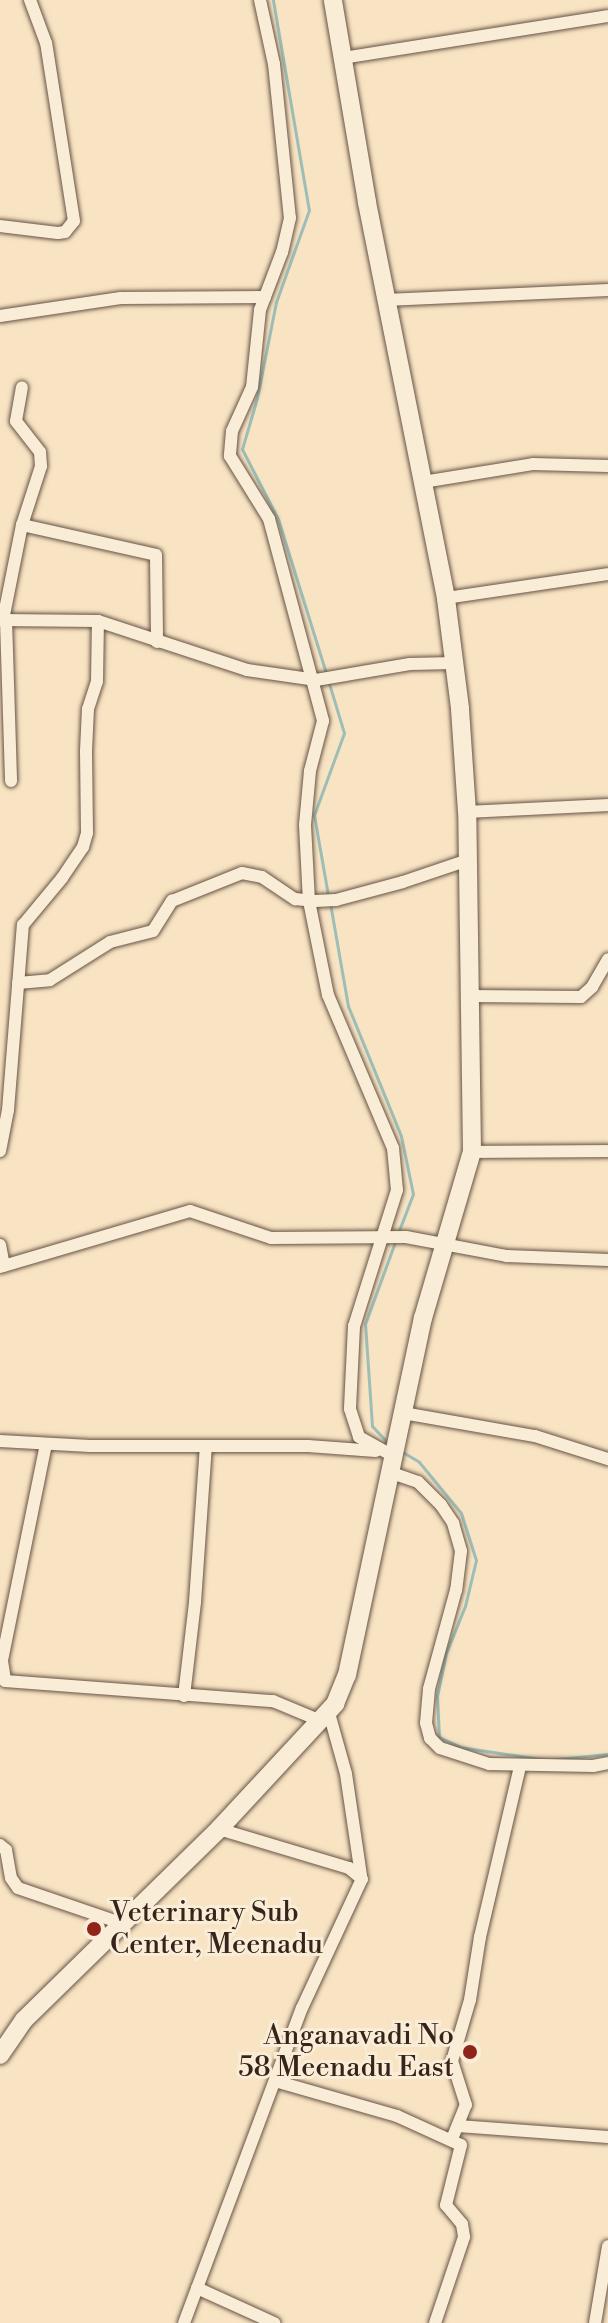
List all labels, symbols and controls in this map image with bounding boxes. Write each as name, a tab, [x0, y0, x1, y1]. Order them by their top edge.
place label: Veterinary Sub Center, Meenadu	[110, 1896, 323, 1962]
marker: Veterinary Sub Center, Meenadu	[85, 1920, 103, 1938]
place label: Anganavadi No 58 Meenadu East	[238, 2019, 454, 2085]
marker: Anganavadi No 58 Meenadu East	[461, 2043, 479, 2061]

